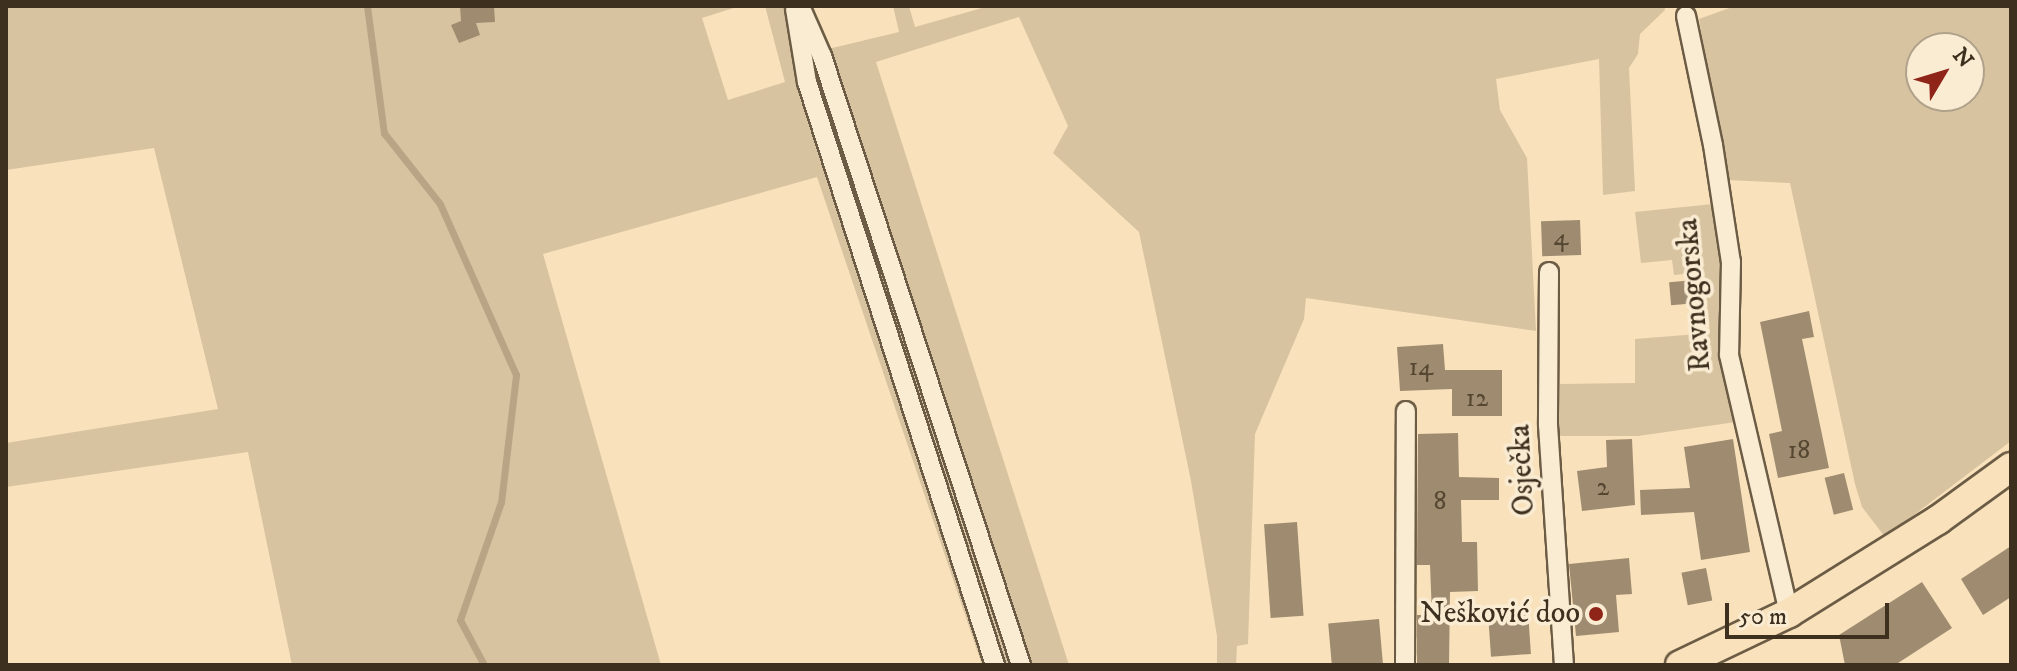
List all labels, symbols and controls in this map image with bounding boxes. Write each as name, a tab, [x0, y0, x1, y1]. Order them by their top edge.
north arrow	[1905, 32, 1985, 112]
text: N	[1947, 43, 1979, 74]
street label: Ravnogorska	[1670, 217, 1720, 373]
house number: 4	[1554, 222, 1568, 254]
house number: 14	[1409, 352, 1433, 384]
house number: 12	[1466, 383, 1488, 415]
street label: Osječka	[1503, 423, 1543, 517]
house number: 18	[1788, 435, 1810, 467]
house number: 2	[1597, 472, 1609, 504]
house number: 8	[1433, 486, 1447, 518]
scale bar	[1729, 587, 1893, 637]
place label: Nešković doo	[1420, 596, 1580, 632]
text: 50 m	[1739, 602, 1787, 632]
marker: Nešković doo	[1587, 605, 1605, 623]

